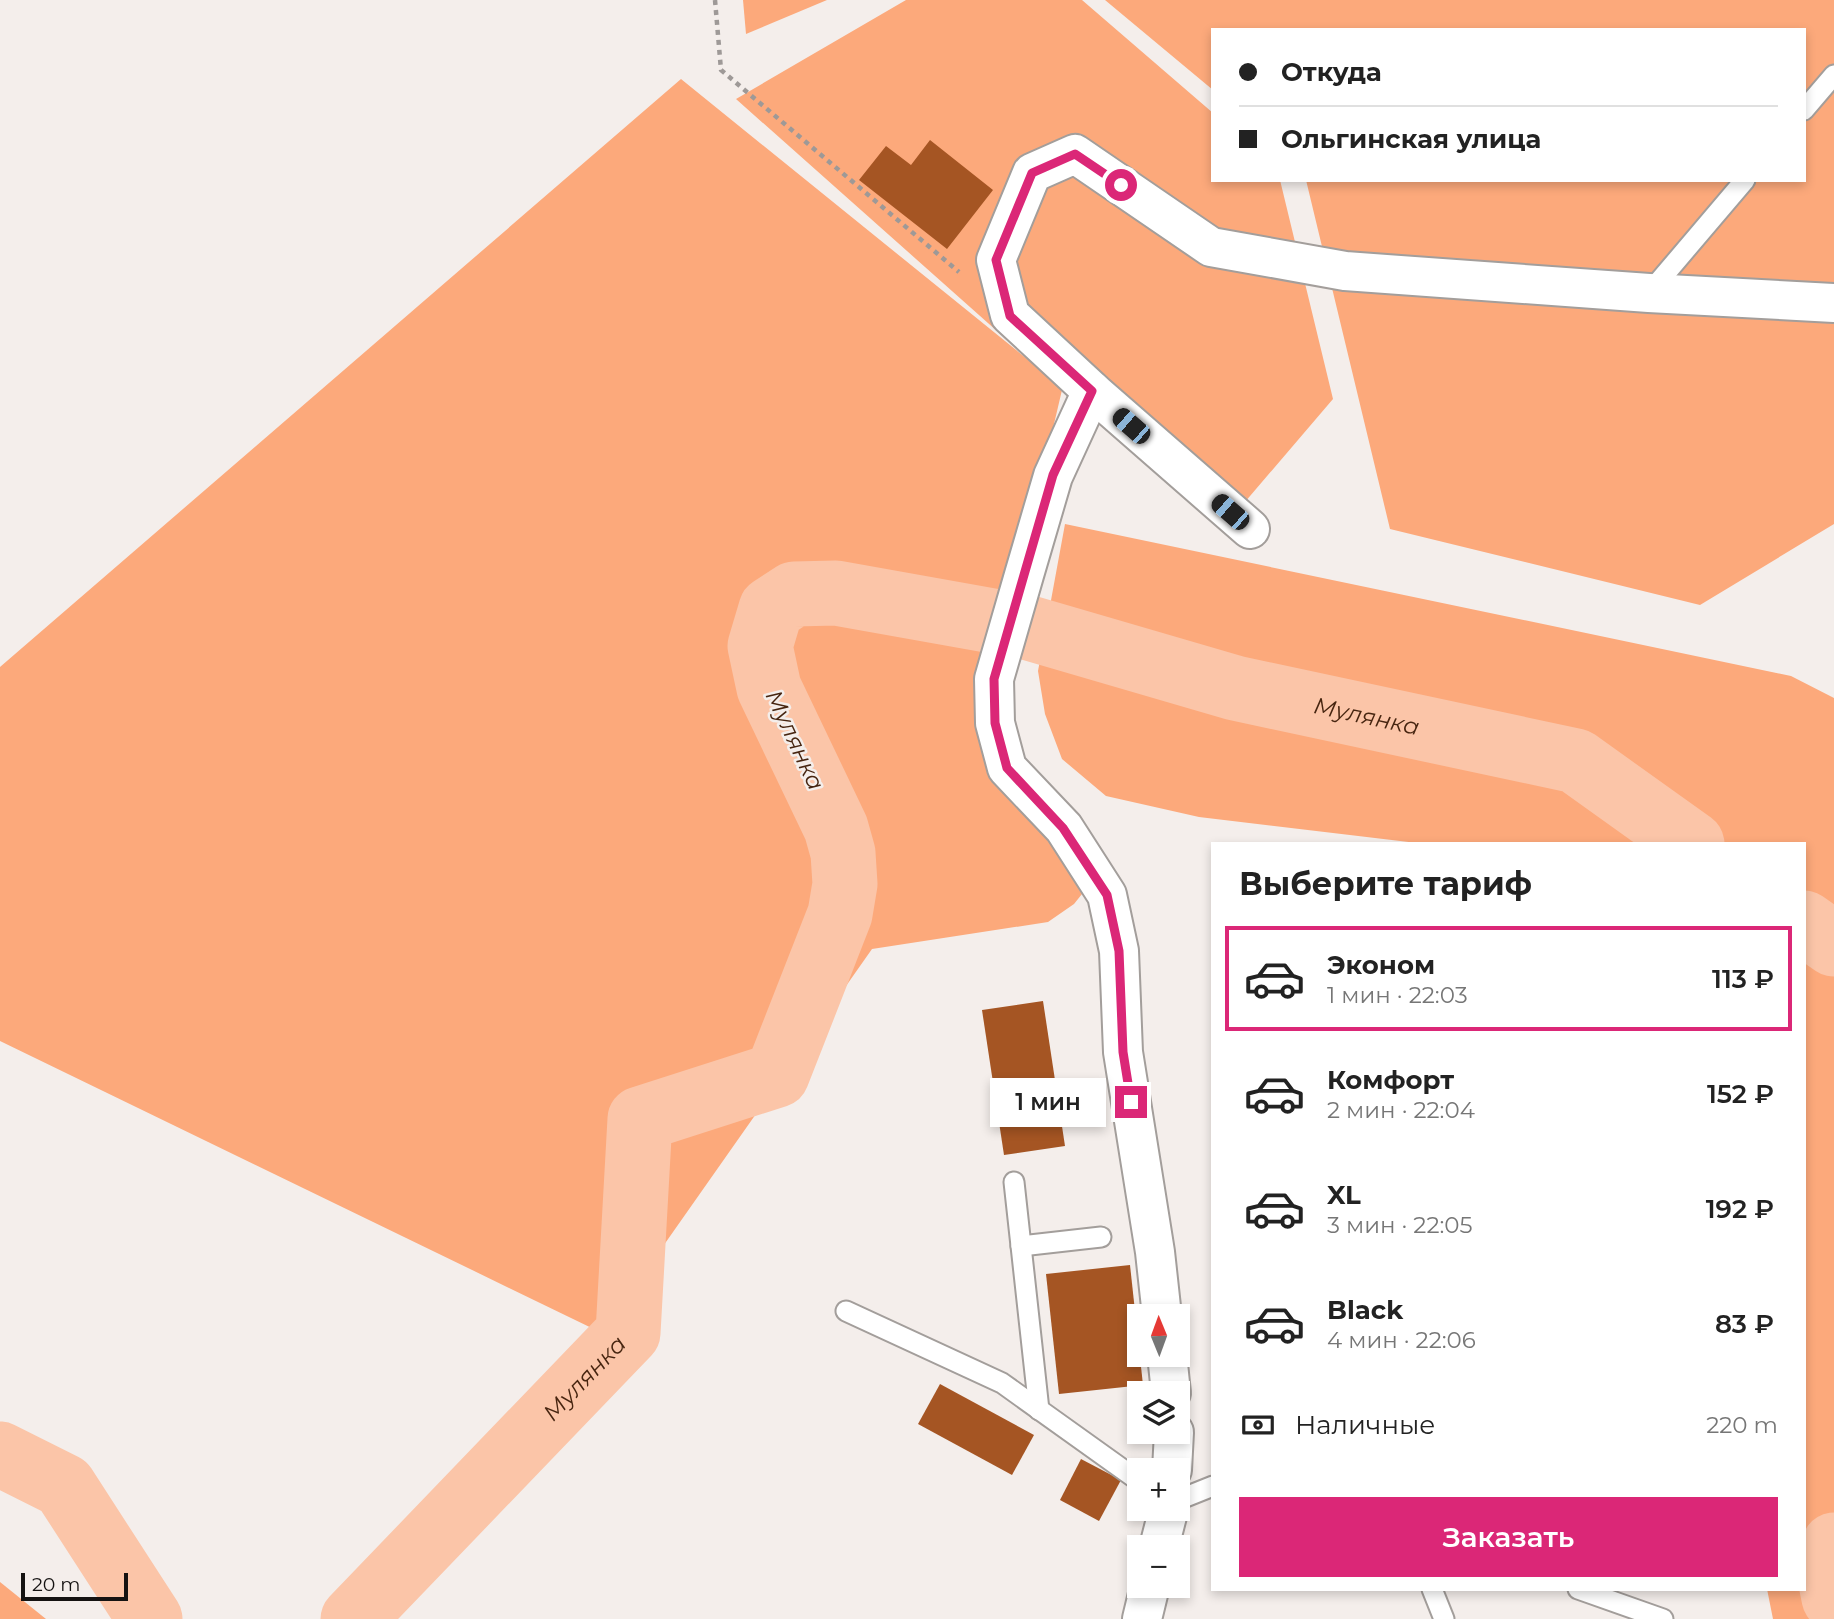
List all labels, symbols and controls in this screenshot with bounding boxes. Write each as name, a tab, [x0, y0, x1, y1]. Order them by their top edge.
text: Откуда	[1281, 56, 1382, 88]
text: Ольгинская улица	[1281, 123, 1541, 155]
route start	[1105, 169, 1137, 201]
car	[1109, 404, 1154, 448]
car	[1208, 490, 1253, 534]
water label: Мулянка	[760, 685, 830, 795]
water label: Мулянка	[1311, 691, 1422, 741]
text: Выберите тариф	[1239, 864, 1532, 903]
icon: car	[1243, 947, 1306, 1010]
text: Эконом	[1327, 949, 1435, 981]
text: 113 ₽	[1712, 963, 1774, 995]
text: 1 мин · 22:03	[1327, 981, 1468, 1009]
icon: car	[1243, 1062, 1306, 1125]
text: Комфорт	[1327, 1064, 1454, 1096]
callout: 1 мин	[991, 1078, 1106, 1126]
text: 152 ₽	[1707, 1078, 1774, 1110]
route end	[1115, 1086, 1147, 1118]
text: 1 мин	[1015, 1088, 1081, 1116]
text: 2 мин · 22:04	[1327, 1096, 1475, 1124]
icon: car	[1243, 1177, 1306, 1240]
text: XL	[1327, 1179, 1361, 1211]
text: 192 ₽	[1706, 1193, 1774, 1225]
text: 3 мин · 22:05	[1327, 1211, 1473, 1239]
icon: car	[1243, 1292, 1306, 1355]
text: Black	[1327, 1294, 1403, 1326]
north arrow	[1127, 1304, 1190, 1367]
map controls	[1127, 1304, 1190, 1598]
text: 83 ₽	[1715, 1308, 1774, 1340]
text: 4 мин · 22:06	[1327, 1326, 1476, 1354]
water label: Мулянка	[537, 1330, 632, 1427]
button: layers	[1127, 1381, 1190, 1444]
icon: cash	[1239, 1406, 1277, 1444]
text: Наличные	[1295, 1409, 1435, 1441]
text: 220 m	[1706, 1411, 1778, 1439]
button: +	[1127, 1458, 1190, 1521]
button: Заказать	[1239, 1497, 1778, 1577]
button: −	[1127, 1535, 1190, 1598]
scale bar	[21, 1570, 128, 1602]
text: 20 m	[32, 1573, 80, 1596]

